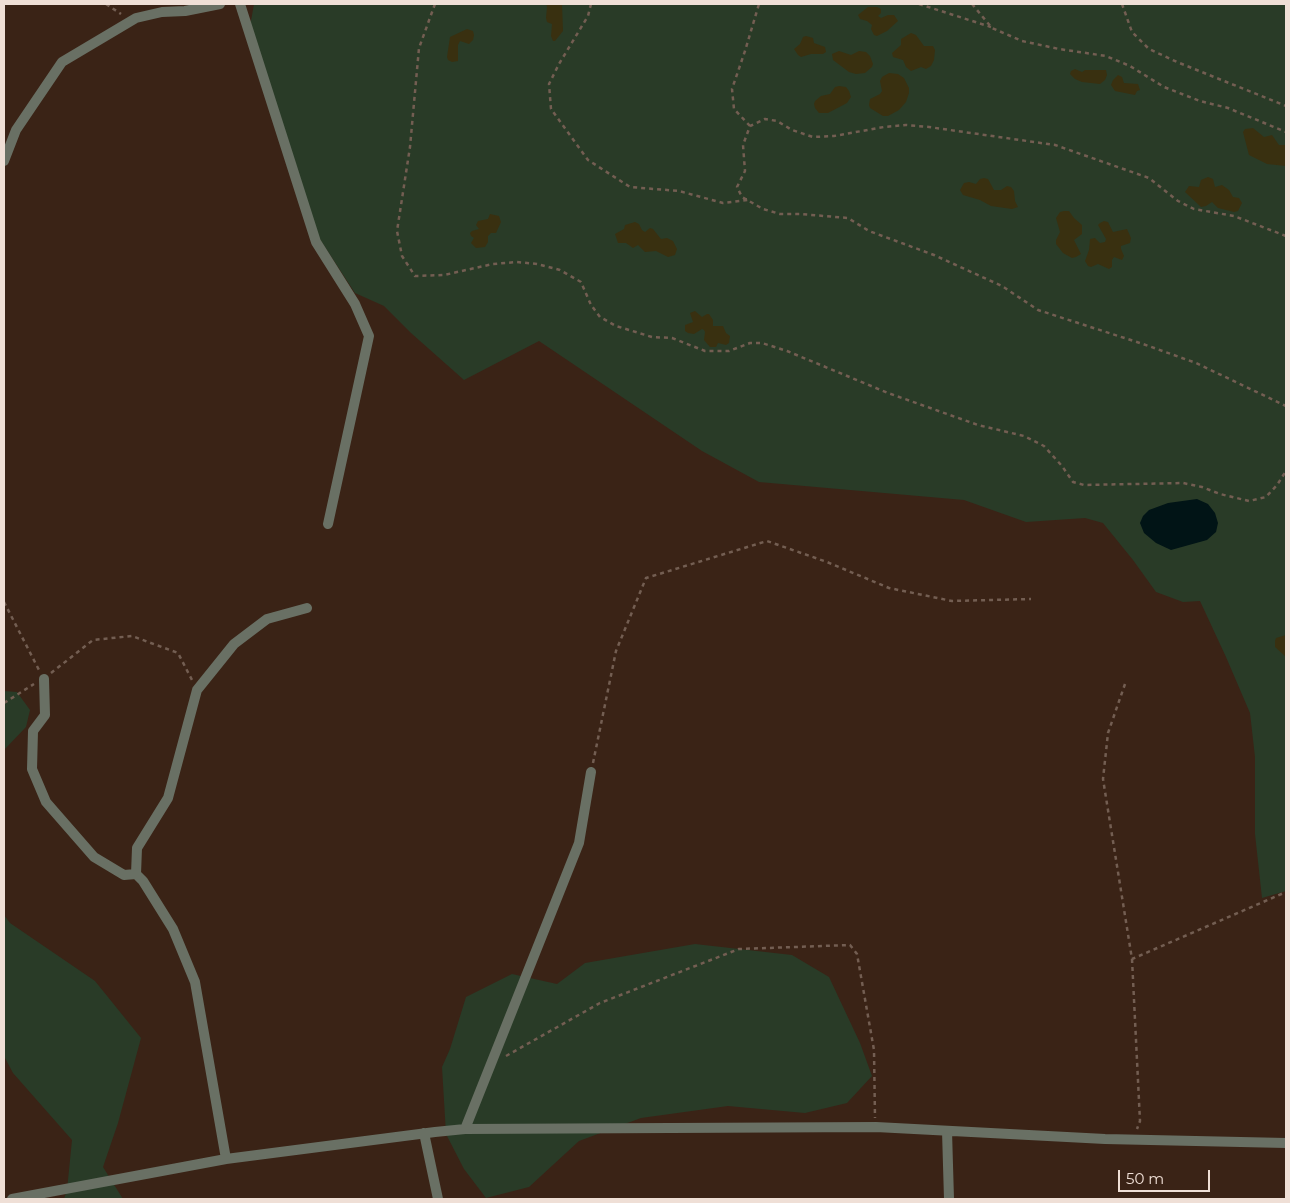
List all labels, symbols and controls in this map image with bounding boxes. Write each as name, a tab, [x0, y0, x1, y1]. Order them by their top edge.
scale bar	[1120, 1160, 1212, 1192]
text: 50 m	[1126, 1169, 1164, 1188]

